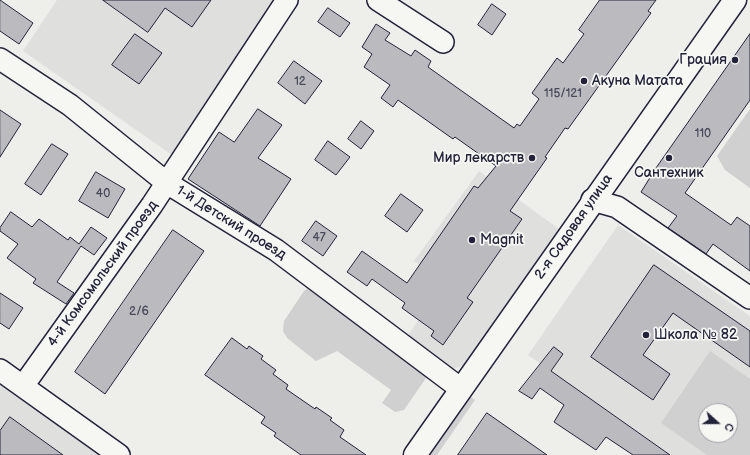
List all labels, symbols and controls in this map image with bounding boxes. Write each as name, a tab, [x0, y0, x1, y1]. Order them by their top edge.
place label: Грация	[679, 52, 727, 68]
marker: Грация	[730, 55, 740, 65]
place label: Акуна Матата	[592, 73, 683, 89]
house number: 12	[294, 75, 306, 89]
marker: Акуна Матата	[579, 76, 589, 86]
house number: 115/121	[544, 87, 582, 101]
house number: 110	[695, 127, 711, 141]
place label: Мир лекарств	[433, 150, 524, 166]
marker: Мир лекарств	[527, 153, 537, 163]
marker: Сантехник	[664, 153, 674, 163]
place label: Сантехник	[634, 165, 704, 181]
street label: 2-я Садовая улица	[531, 171, 617, 283]
street label: 1-й Детский проезд	[173, 182, 289, 264]
house number: 40	[96, 187, 110, 201]
street label: 4-й Комсомольский проезд	[44, 198, 162, 350]
house number: 47	[312, 231, 326, 245]
place label: Magnit	[480, 232, 524, 248]
marker: Magnit	[467, 235, 477, 245]
house number: 2/6	[129, 305, 149, 319]
place label: Школа № 82	[654, 327, 737, 343]
marker: Школа № 82	[641, 330, 651, 340]
north arrow	[698, 403, 738, 443]
text: С	[721, 421, 736, 433]

